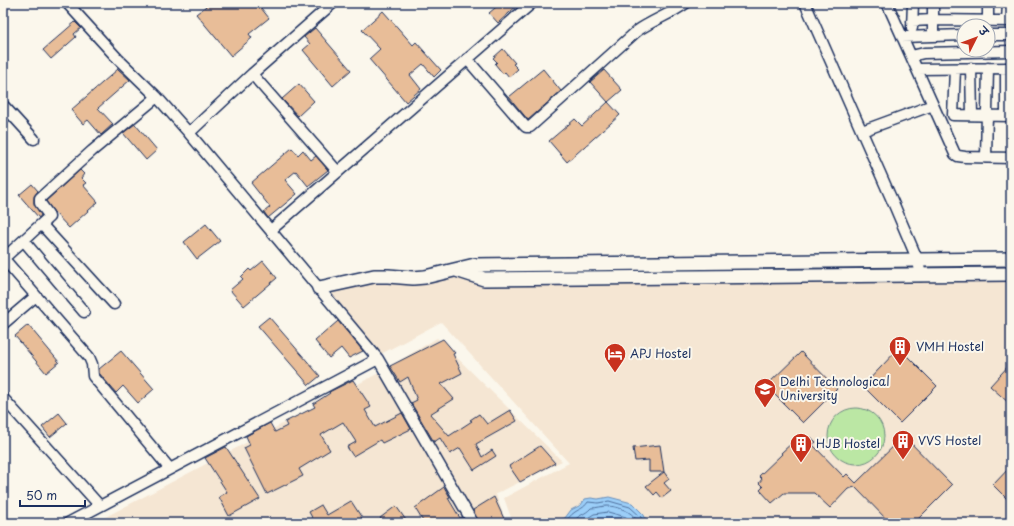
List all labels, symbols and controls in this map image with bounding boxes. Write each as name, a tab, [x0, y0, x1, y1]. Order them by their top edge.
north arrow	[956, 18, 996, 58]
text: उ	[974, 22, 994, 41]
building icon: VMH Hostel	[887, 334, 913, 367]
place label: VMH Hostel	[916, 337, 984, 355]
hotel icon: APJ Hostel	[602, 341, 628, 374]
place label: APJ Hostel	[630, 344, 691, 362]
place label: Delhi Technological University	[780, 372, 890, 404]
school or university icon: Delhi Technological University	[752, 376, 778, 409]
building icon: VVS Hostel	[890, 428, 916, 461]
building icon: HJB Hostel	[788, 431, 814, 464]
place label: VVS Hostel	[918, 431, 981, 449]
place label: HJB Hostel	[816, 434, 880, 452]
scale bar	[20, 482, 85, 508]
text: 50 m	[26, 486, 57, 504]

